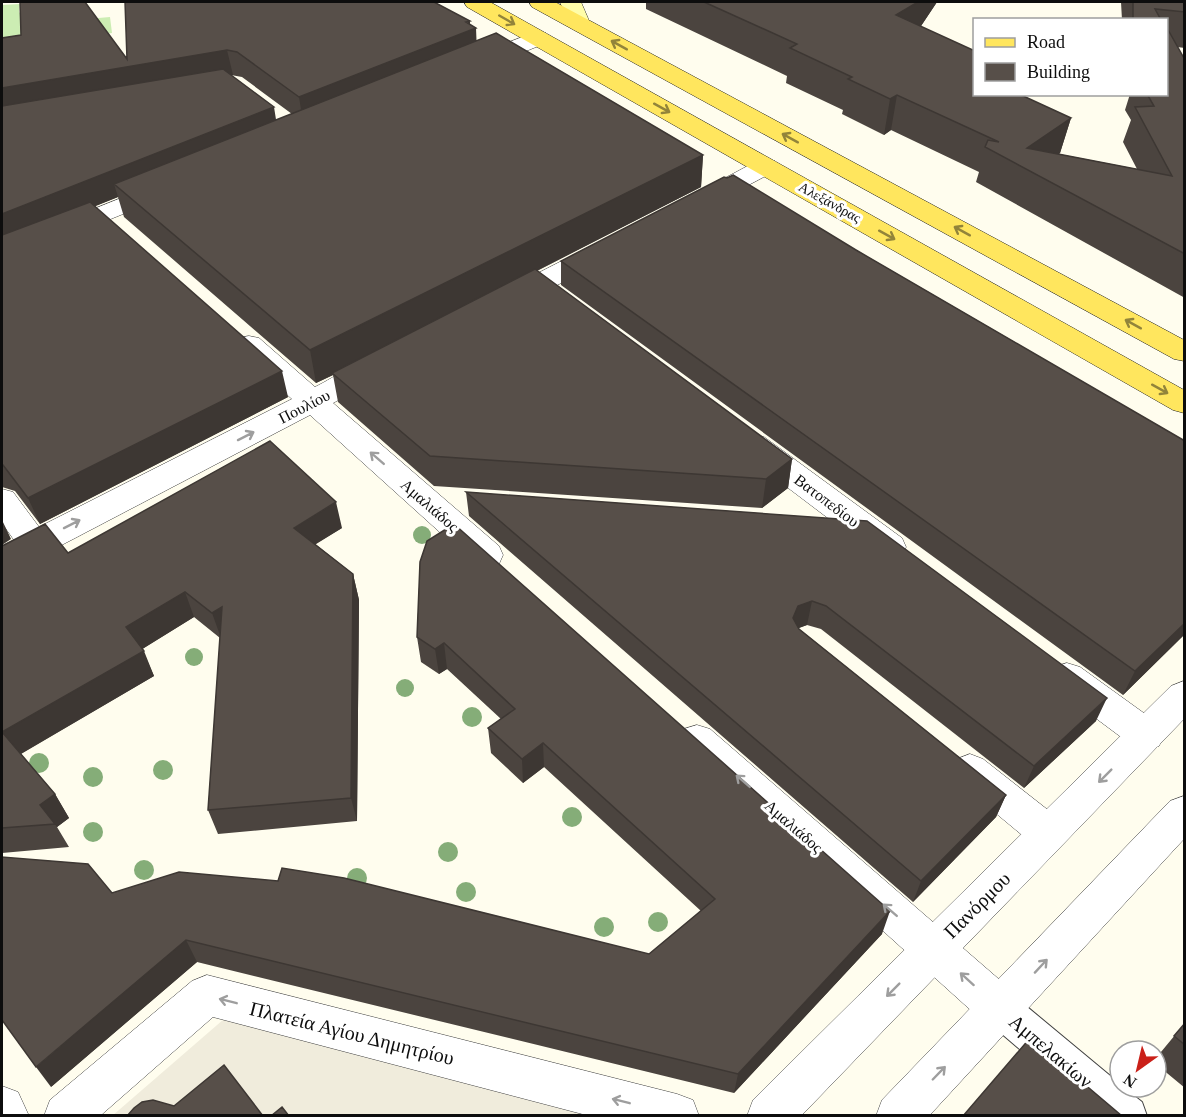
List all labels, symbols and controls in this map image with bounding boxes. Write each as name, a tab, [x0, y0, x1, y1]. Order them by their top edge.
one-way arrow	[498, 14, 515, 26]
legend	[973, 18, 1168, 96]
text: Road	[1027, 32, 1065, 52]
one-way arrow	[611, 39, 628, 51]
text: Building	[1027, 62, 1090, 82]
one-way arrow	[653, 103, 671, 114]
one-way arrow	[782, 132, 800, 143]
street label: Αλεξάνδρας	[796, 179, 864, 226]
one-way arrow	[954, 225, 971, 237]
one-way arrow	[878, 229, 895, 241]
one-way arrow	[1125, 318, 1142, 330]
one-way arrow	[1151, 383, 1168, 395]
street label: Πουλίου	[276, 386, 333, 427]
one-way arrow	[236, 429, 254, 441]
one-way arrow	[370, 451, 385, 465]
street label: Βατοπεδίου	[791, 471, 862, 530]
street label: Αμαλιάδος	[397, 476, 462, 536]
one-way arrow	[63, 518, 81, 530]
one-way arrow	[1097, 769, 1112, 784]
one-way arrow	[736, 774, 751, 788]
street label: Αμαλιάδος	[761, 797, 826, 857]
street label: Πανόρμου	[939, 867, 1015, 943]
one-way arrow	[883, 903, 898, 917]
one-way arrow	[1034, 959, 1048, 974]
one-way arrow	[960, 972, 975, 986]
one-way arrow	[885, 983, 900, 998]
one-way arrow	[219, 994, 238, 1006]
street label: Πλατεία Αγίου Δημητρίου	[247, 997, 456, 1070]
street label: Αμπελακίων	[1004, 1010, 1097, 1093]
north arrow	[1108, 1039, 1168, 1099]
one-way arrow	[932, 1066, 946, 1081]
text: N	[1120, 1070, 1139, 1091]
one-way arrow	[611, 1095, 630, 1106]

